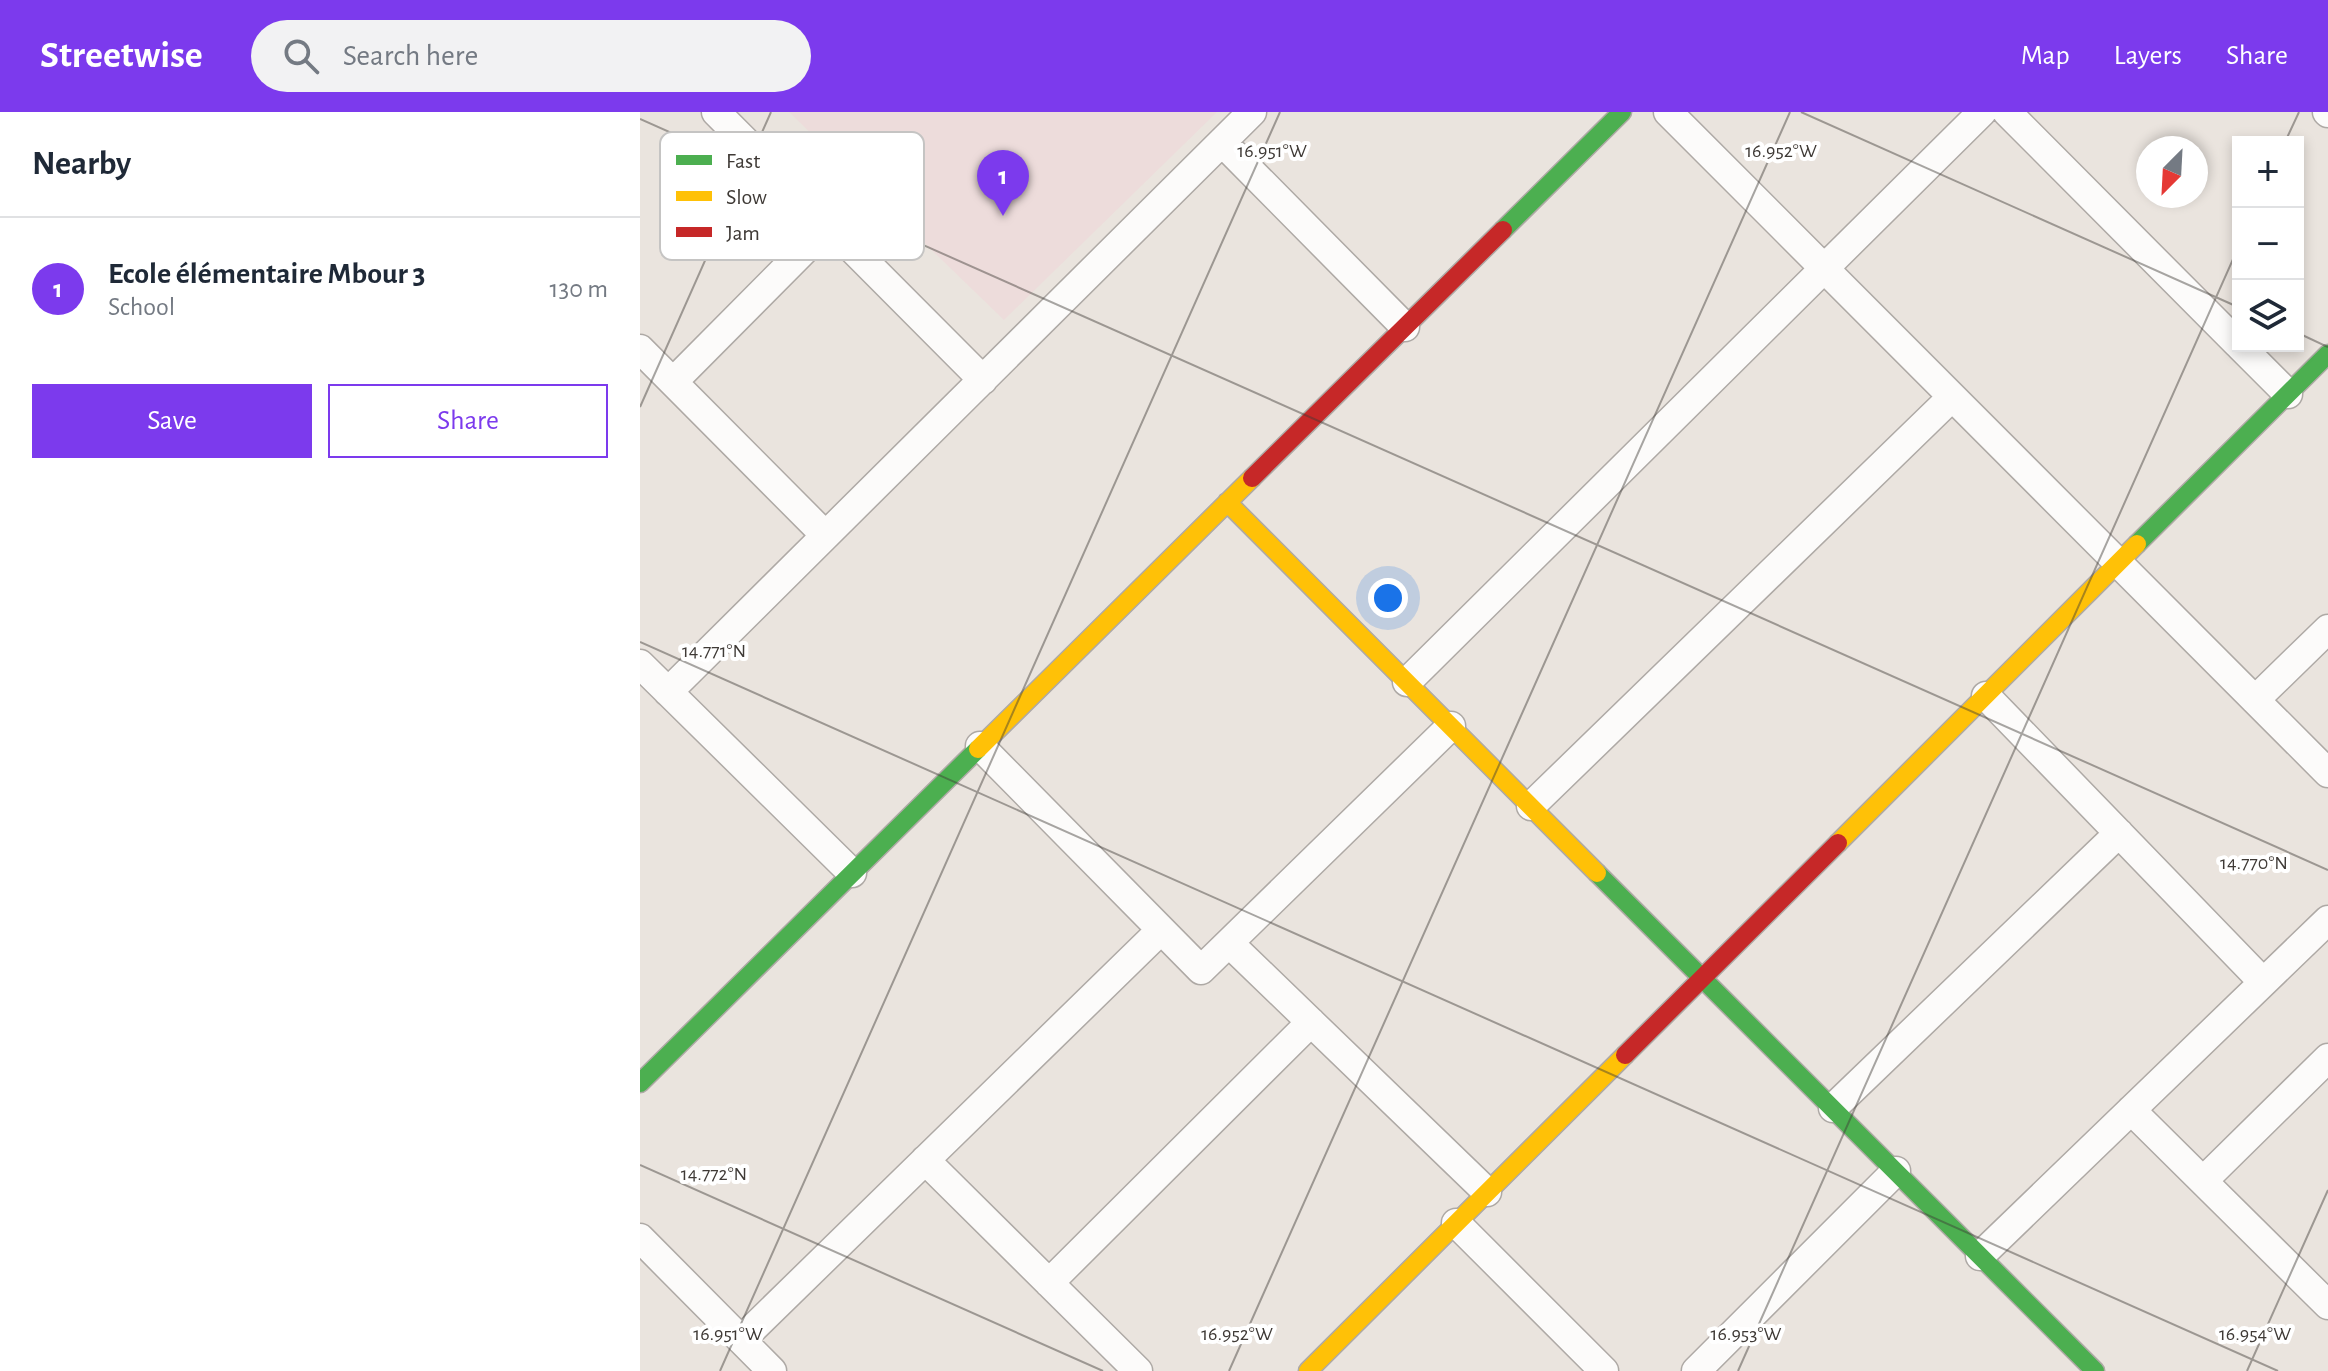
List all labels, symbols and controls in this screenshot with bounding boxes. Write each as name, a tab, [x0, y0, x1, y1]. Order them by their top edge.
search box	[251, 20, 811, 92]
icon: search	[279, 34, 323, 78]
text: Streetwise	[40, 37, 203, 75]
text: Search here	[343, 41, 478, 71]
text: Map	[2021, 42, 2070, 70]
text: Layers	[2114, 42, 2182, 70]
text: Share	[2226, 42, 2288, 70]
legend	[660, 132, 924, 260]
north arrow	[2136, 136, 2208, 208]
map controls	[2232, 136, 2304, 352]
button: +	[2232, 136, 2304, 208]
text: 16.951°W	[1237, 141, 1307, 161]
text: 16.952°W	[1745, 141, 1817, 161]
text: Nearby	[32, 147, 131, 181]
text: Fast	[726, 150, 760, 172]
pin: 1	[977, 150, 1029, 216]
text: Slow	[726, 186, 767, 208]
button: −	[2232, 208, 2304, 280]
text: Jam	[726, 222, 760, 244]
text: Ecole élémentaire Mbour 3	[108, 259, 425, 289]
text: 1	[53, 276, 63, 302]
text: 130 m	[550, 276, 608, 302]
button: layers	[2232, 280, 2304, 352]
text: School	[108, 294, 175, 320]
button: Save	[32, 384, 312, 458]
button: Share	[328, 384, 608, 458]
your location	[1368, 578, 1408, 618]
text: 14.771°N	[682, 641, 746, 661]
text: 14.770°N	[2220, 853, 2288, 873]
text: 14.772°N	[681, 1164, 747, 1184]
text: 16.951°W	[693, 1324, 763, 1344]
text: 16.952°W	[1201, 1324, 1273, 1344]
text: 16.953°W	[1711, 1324, 1782, 1344]
text: 16.954°W	[2219, 1324, 2291, 1344]

